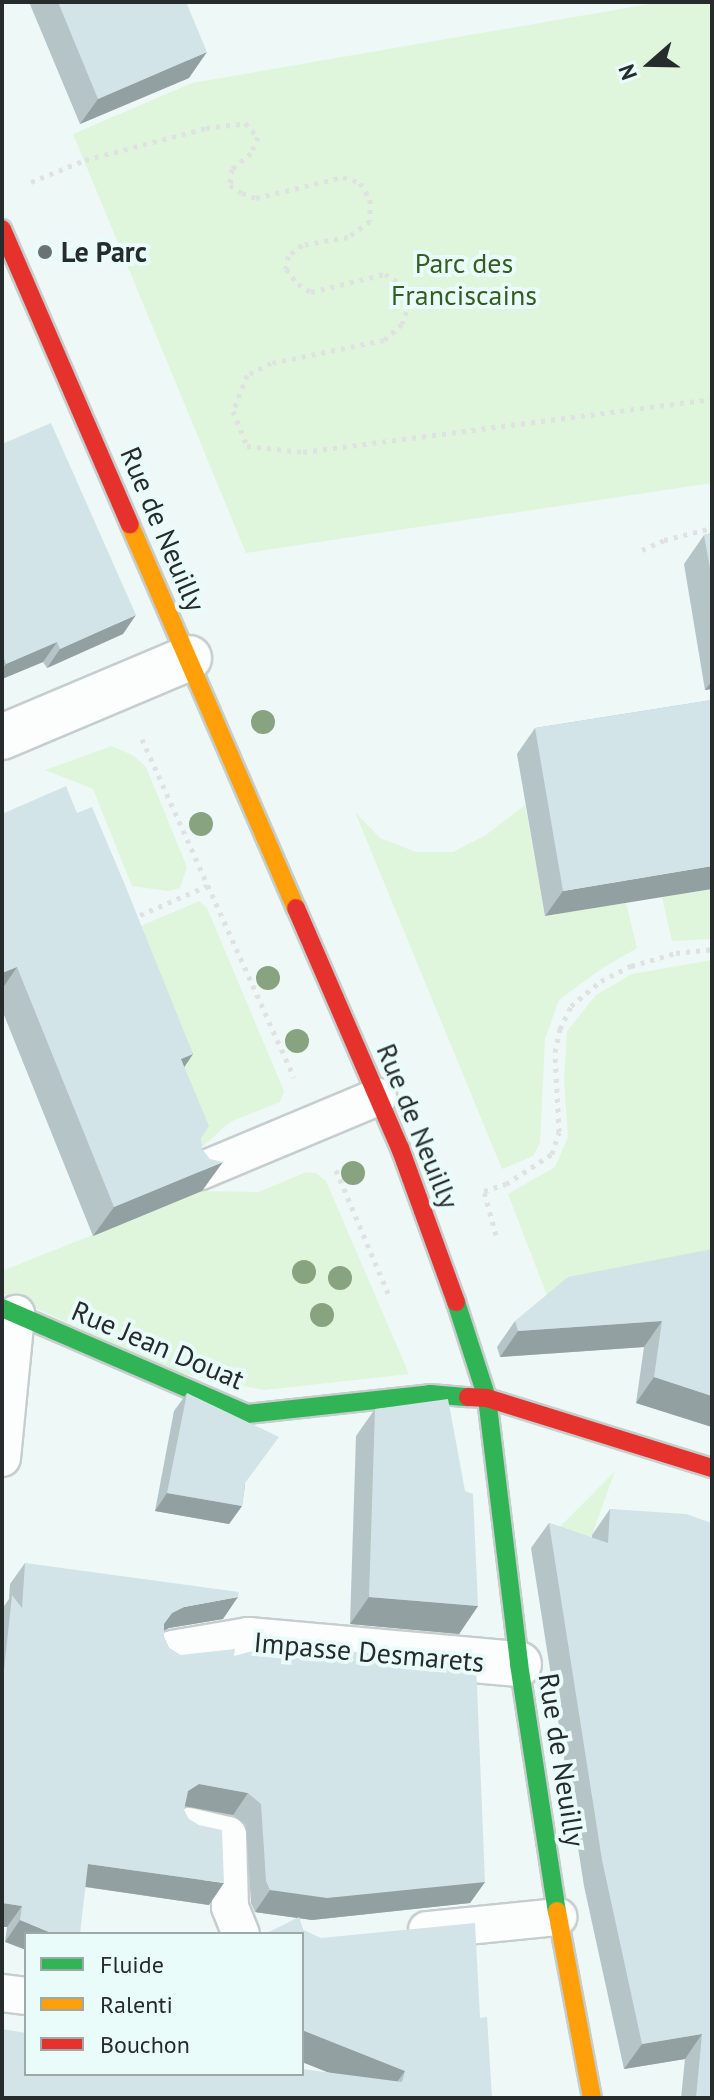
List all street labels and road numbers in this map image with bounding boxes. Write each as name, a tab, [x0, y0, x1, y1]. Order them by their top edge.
street label: Rue de Neuilly	[113, 442, 213, 616]
street label: Rue de Neuilly	[370, 1039, 466, 1213]
street label: Rue Jean Douat	[67, 1294, 249, 1396]
street label: Impasse Desmarets	[252, 1625, 486, 1679]
street label: Rue de Neuilly	[532, 1671, 592, 1849]

